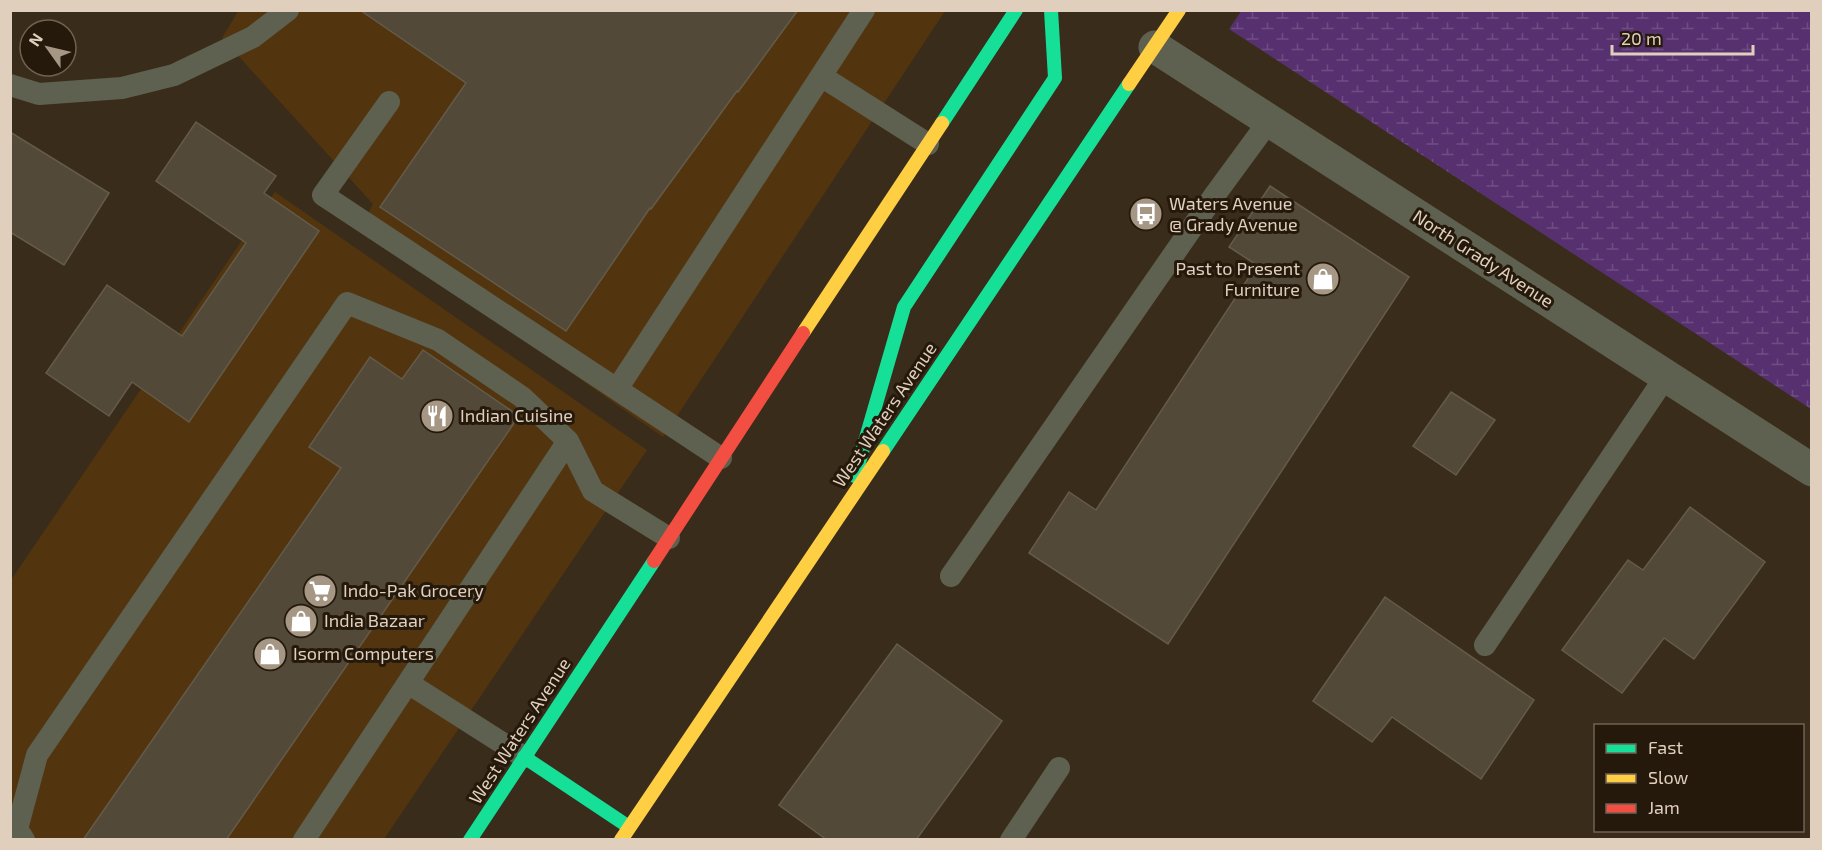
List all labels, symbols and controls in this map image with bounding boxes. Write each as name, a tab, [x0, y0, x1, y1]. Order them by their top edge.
north arrow	[18, 18, 78, 78]
scale bar	[1612, 18, 1753, 56]
text: 20 m	[1621, 27, 1662, 49]
text: N	[24, 29, 46, 49]
place label: Waters Avenue @ Grady Avenue	[1169, 192, 1298, 235]
bus stop icon: Waters Avenue @ Grady Avenue	[1128, 196, 1164, 232]
street label: North Grady Avenue	[1409, 204, 1558, 312]
place label: Past to Present Furniture	[1175, 257, 1300, 300]
shop icon: Past to Present Furniture	[1305, 261, 1341, 297]
street label: West Waters Avenue	[828, 338, 941, 491]
restaurant icon: Indian Cuisine	[419, 398, 455, 434]
place label: Indian Cuisine	[460, 404, 573, 426]
supermarket icon: Indo-Pak Grocery	[302, 573, 338, 609]
place label: Indo-Pak Grocery	[343, 579, 484, 601]
shop icon: India Bazaar	[283, 603, 319, 639]
place label: India Bazaar	[324, 609, 425, 631]
shop icon: Isorm Computers	[252, 636, 288, 672]
place label: Isorm Computers	[293, 642, 434, 664]
street label: West Waters Avenue	[464, 653, 575, 808]
legend	[1594, 724, 1804, 832]
text: Fast	[1648, 736, 1683, 758]
text: Slow	[1648, 766, 1689, 788]
text: Jam	[1648, 796, 1680, 818]

